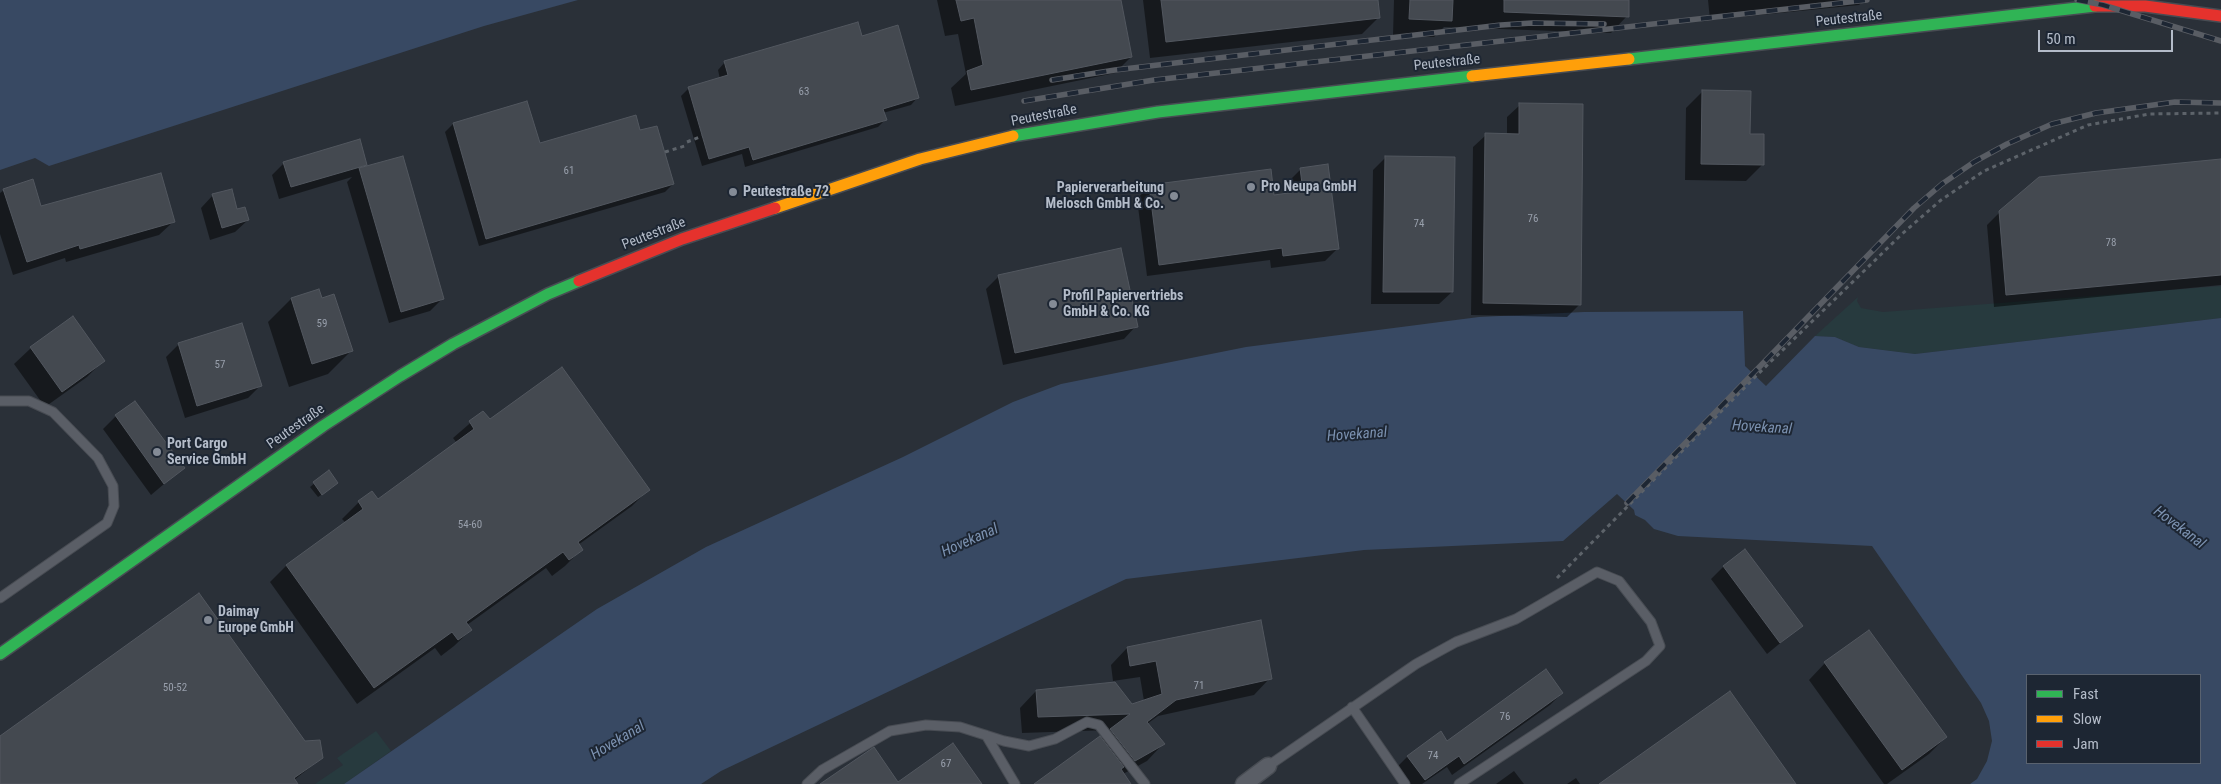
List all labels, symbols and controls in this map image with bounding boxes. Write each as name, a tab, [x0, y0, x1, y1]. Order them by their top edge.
street label: Peutestraße	[1815, 7, 1883, 31]
scale bar	[2041, 20, 2176, 52]
text: 50 m	[2046, 30, 2076, 48]
street label: Peutestraße	[1413, 51, 1481, 75]
house number: 63	[799, 85, 809, 99]
street label: Peutestraße	[1010, 101, 1078, 131]
house number: 61	[564, 164, 574, 178]
place label: Pro Neupa GmbH	[1261, 179, 1357, 195]
place label: Papierverarbeitung Melosch GmbH & Co.	[1046, 180, 1164, 212]
marker: Pro Neupa GmbH	[1245, 181, 1257, 193]
place label: Peutestraße 72	[743, 184, 829, 200]
marker: Peutestraße 72	[727, 186, 739, 198]
marker: Papierverarbeitung Melosch GmbH & Co.	[1168, 190, 1180, 202]
house number: 76	[1528, 212, 1538, 226]
street label: Peutestraße	[620, 214, 688, 254]
house number: 74	[1414, 217, 1424, 231]
house number: 78	[2106, 236, 2116, 250]
place label: Profil Papiervertriebs GmbH & Co. KG	[1063, 288, 1183, 321]
marker: Profil Papiervertriebs GmbH & Co. KG	[1047, 298, 1059, 310]
house number: 59	[317, 317, 327, 331]
house number: 57	[215, 358, 225, 372]
street label: Peutestraße	[264, 401, 328, 453]
water label: Hovekanal	[1731, 417, 1793, 439]
water label: Hovekanal	[1326, 424, 1388, 446]
place label: Port Cargo Service GmbH	[167, 436, 246, 468]
marker: Port Cargo Service GmbH	[151, 446, 163, 458]
water label: Hovekanal	[2150, 503, 2208, 553]
house number: 54-60	[458, 518, 482, 532]
water label: Hovekanal	[939, 521, 1001, 561]
place label: Daimay Europe GmbH	[218, 604, 294, 636]
marker: Daimay Europe GmbH	[202, 614, 214, 626]
legend	[2026, 674, 2201, 764]
house number: 71	[1194, 679, 1204, 693]
house number: 50-52	[163, 681, 187, 695]
text: Fast	[2073, 685, 2098, 703]
house number: 76	[1500, 710, 1510, 724]
text: Slow	[2073, 710, 2102, 728]
water label: Hovekanal	[588, 718, 648, 764]
text: Jam	[2073, 735, 2099, 753]
house number: 74	[1428, 749, 1438, 763]
house number: 67	[941, 757, 951, 771]

